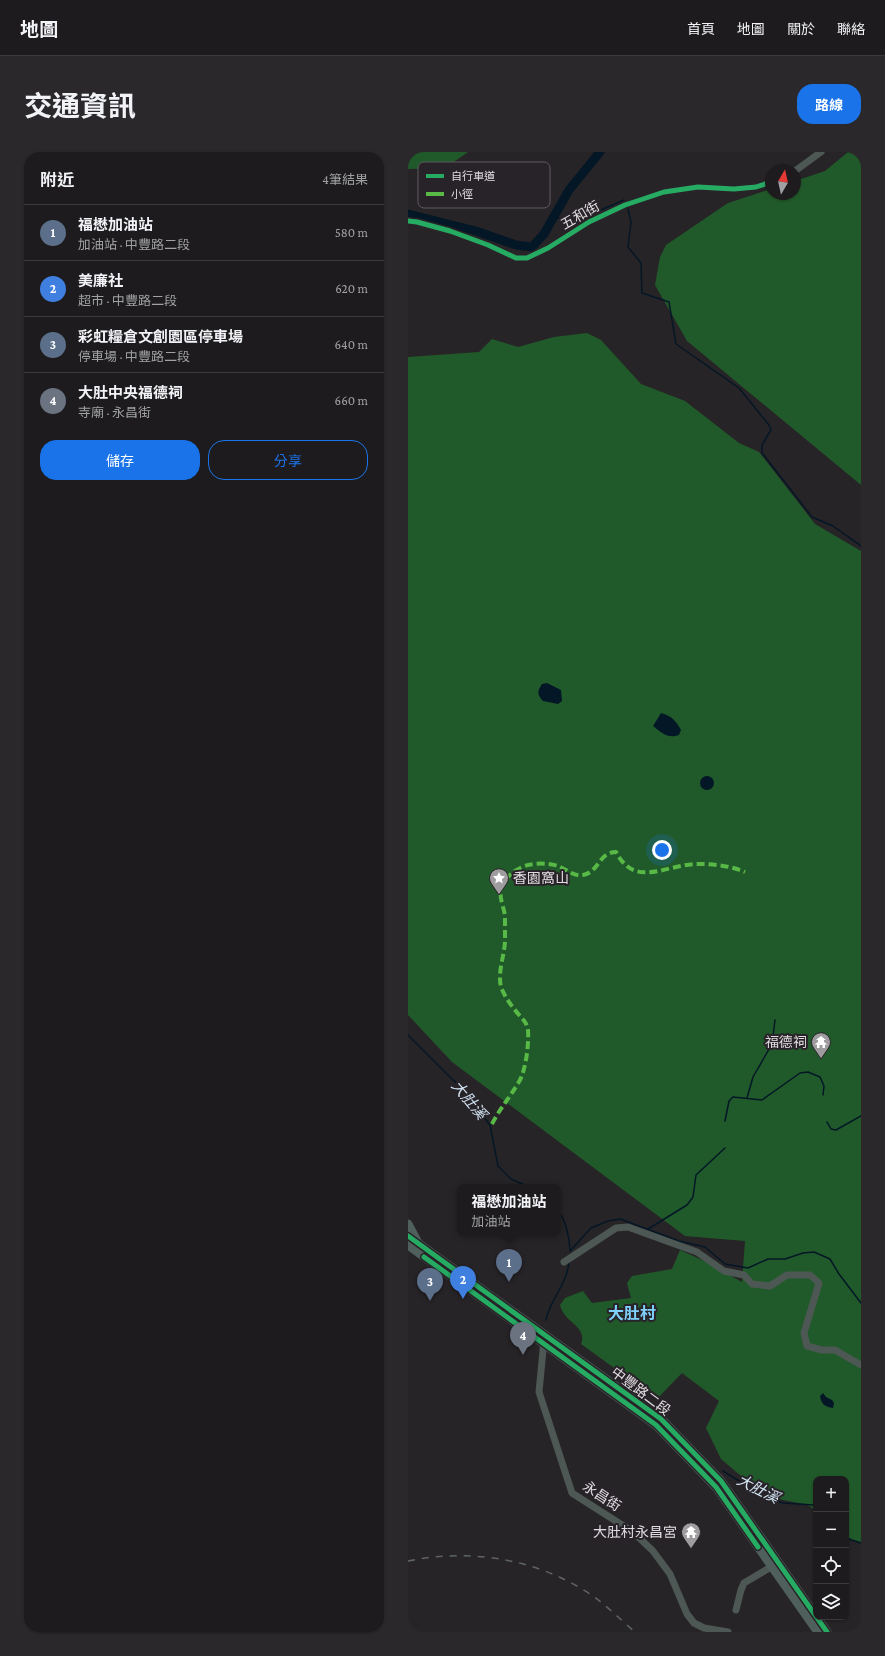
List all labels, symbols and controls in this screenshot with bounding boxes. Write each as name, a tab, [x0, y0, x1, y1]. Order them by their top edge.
text: 地圖	[20, 19, 58, 40]
text: 首頁	[687, 21, 715, 37]
text: 地圖	[737, 21, 765, 37]
text: 關於	[787, 21, 815, 37]
text: 聯絡	[837, 21, 865, 37]
button: 路線	[797, 84, 861, 124]
text: 交通資訊	[24, 91, 136, 122]
legend	[418, 162, 550, 208]
north arrow	[765, 164, 801, 200]
text: 自行車道	[451, 170, 495, 182]
text: 附近	[40, 171, 74, 190]
text: 4筆結果	[322, 172, 368, 187]
text: 小徑	[451, 188, 473, 200]
street label: 五和街	[558, 198, 602, 232]
text: 福懋加油站	[78, 217, 153, 233]
text: 1	[51, 225, 55, 240]
text: 580 m	[335, 225, 368, 240]
text: 加油站 · 中豐路二段	[78, 237, 190, 252]
text: 美廉社	[78, 273, 123, 289]
text: 2	[50, 281, 56, 296]
text: 620 m	[335, 281, 368, 296]
text: 超市 · 中豐路二段	[78, 293, 177, 308]
text: 彩虹糧倉文創園區停車場	[78, 329, 243, 345]
text: 3	[50, 337, 56, 352]
text: 640 m	[335, 337, 368, 352]
text: 停車場 · 中豐路二段	[78, 349, 190, 364]
text: 大肚中央福德祠	[78, 385, 183, 401]
text: 4	[49, 393, 57, 408]
text: 660 m	[335, 393, 368, 408]
text: 寺廟 · 永昌街	[78, 405, 151, 420]
button: 儲存	[40, 440, 200, 480]
button: 分享	[208, 440, 368, 480]
your location	[652, 840, 672, 860]
place icon: 香園窩山	[488, 867, 510, 895]
place label: 香園窩山	[513, 870, 569, 886]
temple icon: 福德祠	[810, 1031, 832, 1059]
place label: 福德祠	[765, 1034, 807, 1050]
water label: 大肚溪	[448, 1078, 491, 1124]
popup	[457, 1184, 561, 1236]
text: 福懋加油站	[471, 1194, 547, 1210]
text: 加油站	[471, 1214, 511, 1229]
pin: 1	[496, 1249, 522, 1282]
pin: 2	[450, 1266, 476, 1299]
pin: 3	[417, 1268, 443, 1301]
district label: 大肚村	[608, 1304, 656, 1322]
pin: 4	[510, 1322, 536, 1355]
street label: 中豐路二段	[608, 1364, 674, 1418]
water label: 大肚溪	[734, 1472, 783, 1507]
map controls	[813, 1476, 849, 1620]
button: +	[813, 1476, 849, 1512]
street label: 永昌街	[580, 1478, 624, 1514]
button: −	[813, 1512, 849, 1548]
temple icon: 大肚村永昌宮	[680, 1521, 702, 1549]
place label: 大肚村永昌宮	[593, 1524, 677, 1540]
button: locate	[813, 1548, 849, 1584]
button: layers	[813, 1584, 849, 1620]

